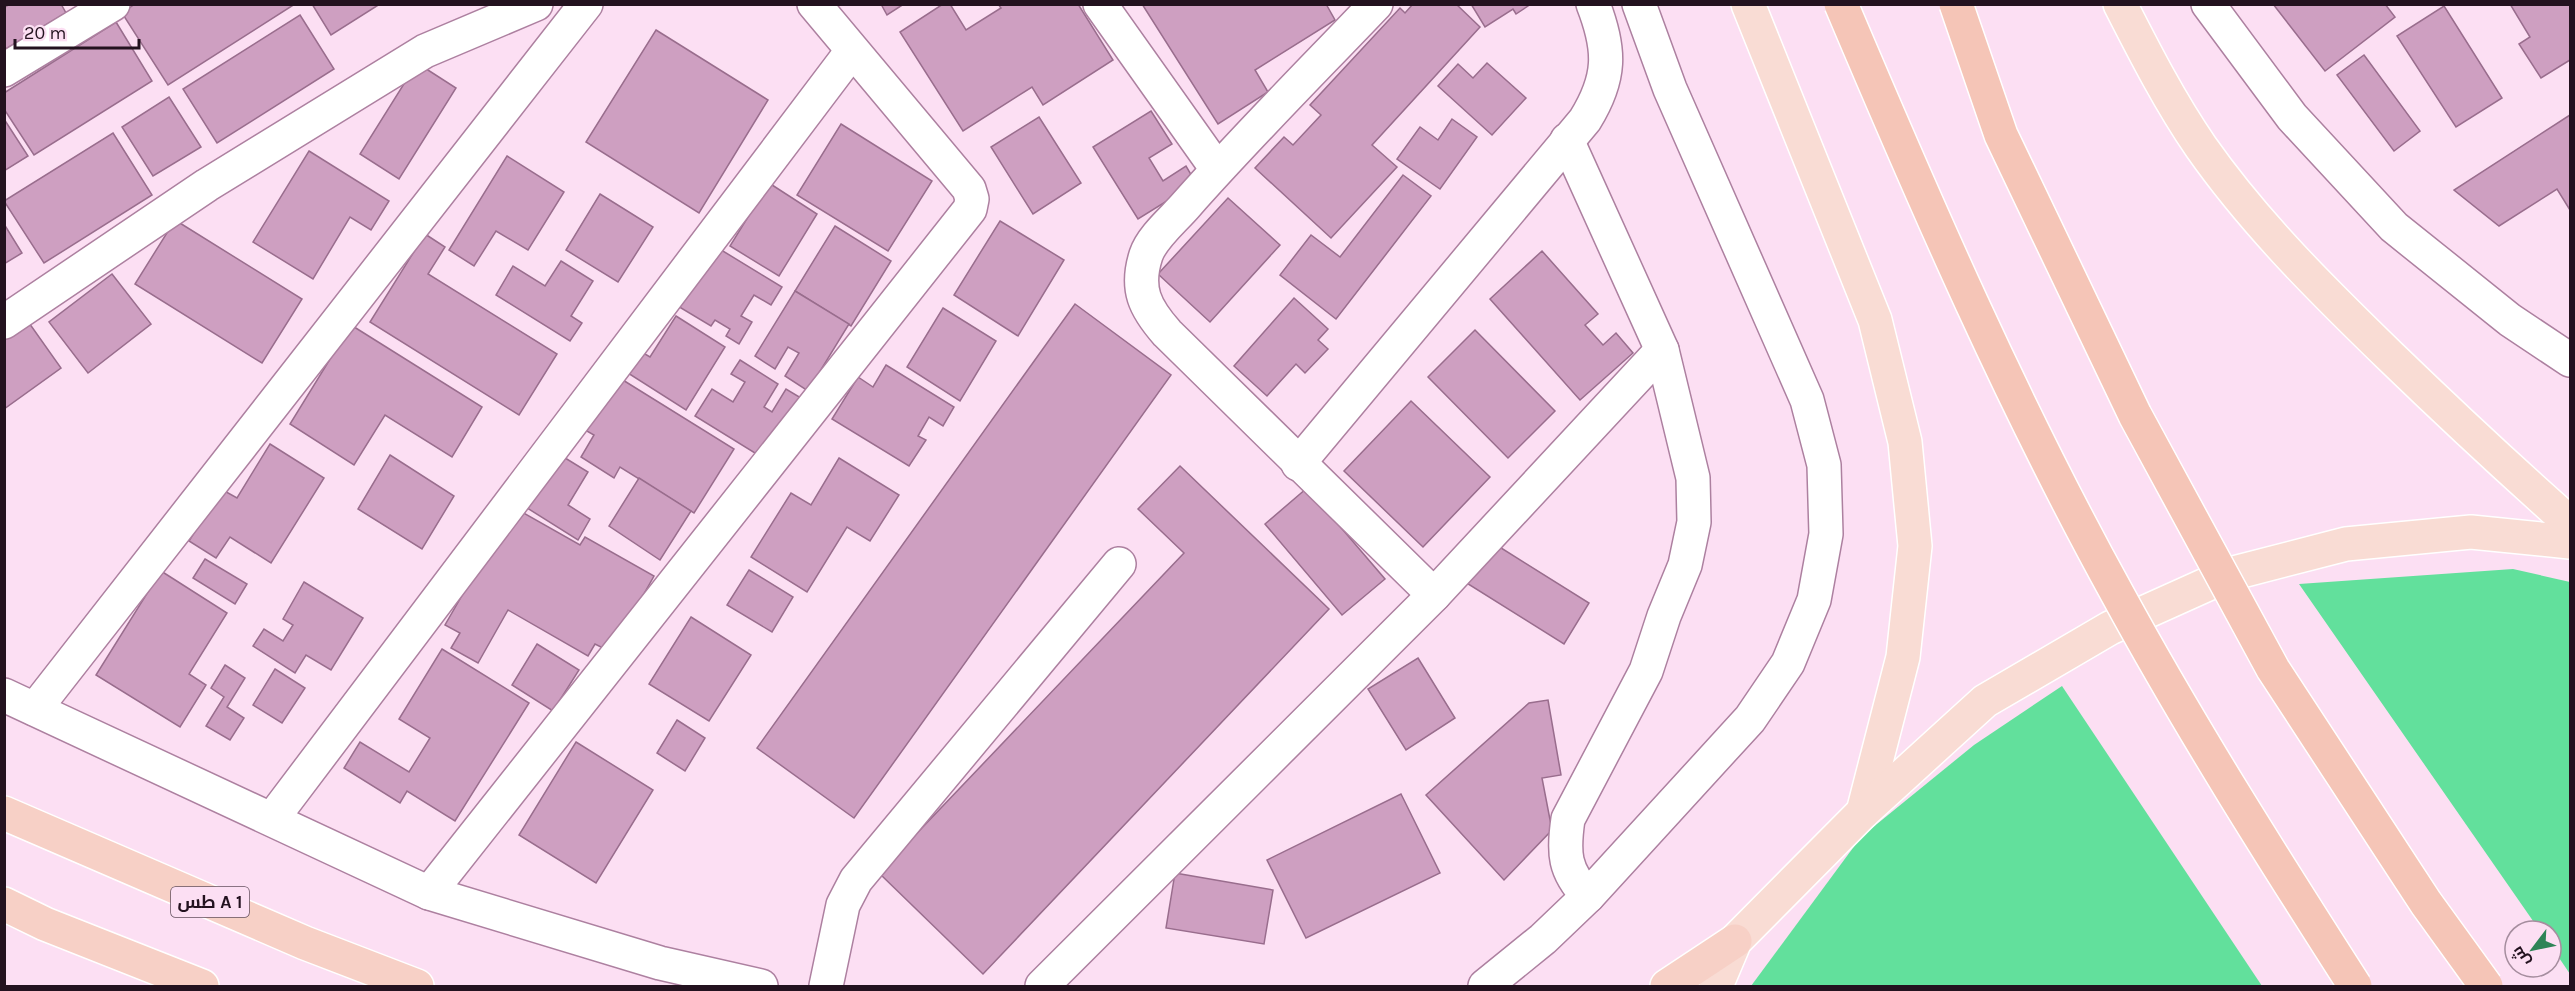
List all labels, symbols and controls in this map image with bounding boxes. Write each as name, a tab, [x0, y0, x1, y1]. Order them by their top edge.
scale bar	[15, 12, 140, 50]
text: 20 m	[24, 22, 66, 44]
road number: طس A 1	[171, 887, 249, 917]
north arrow	[2503, 919, 2563, 979]
text: ش	[2507, 943, 2534, 970]

